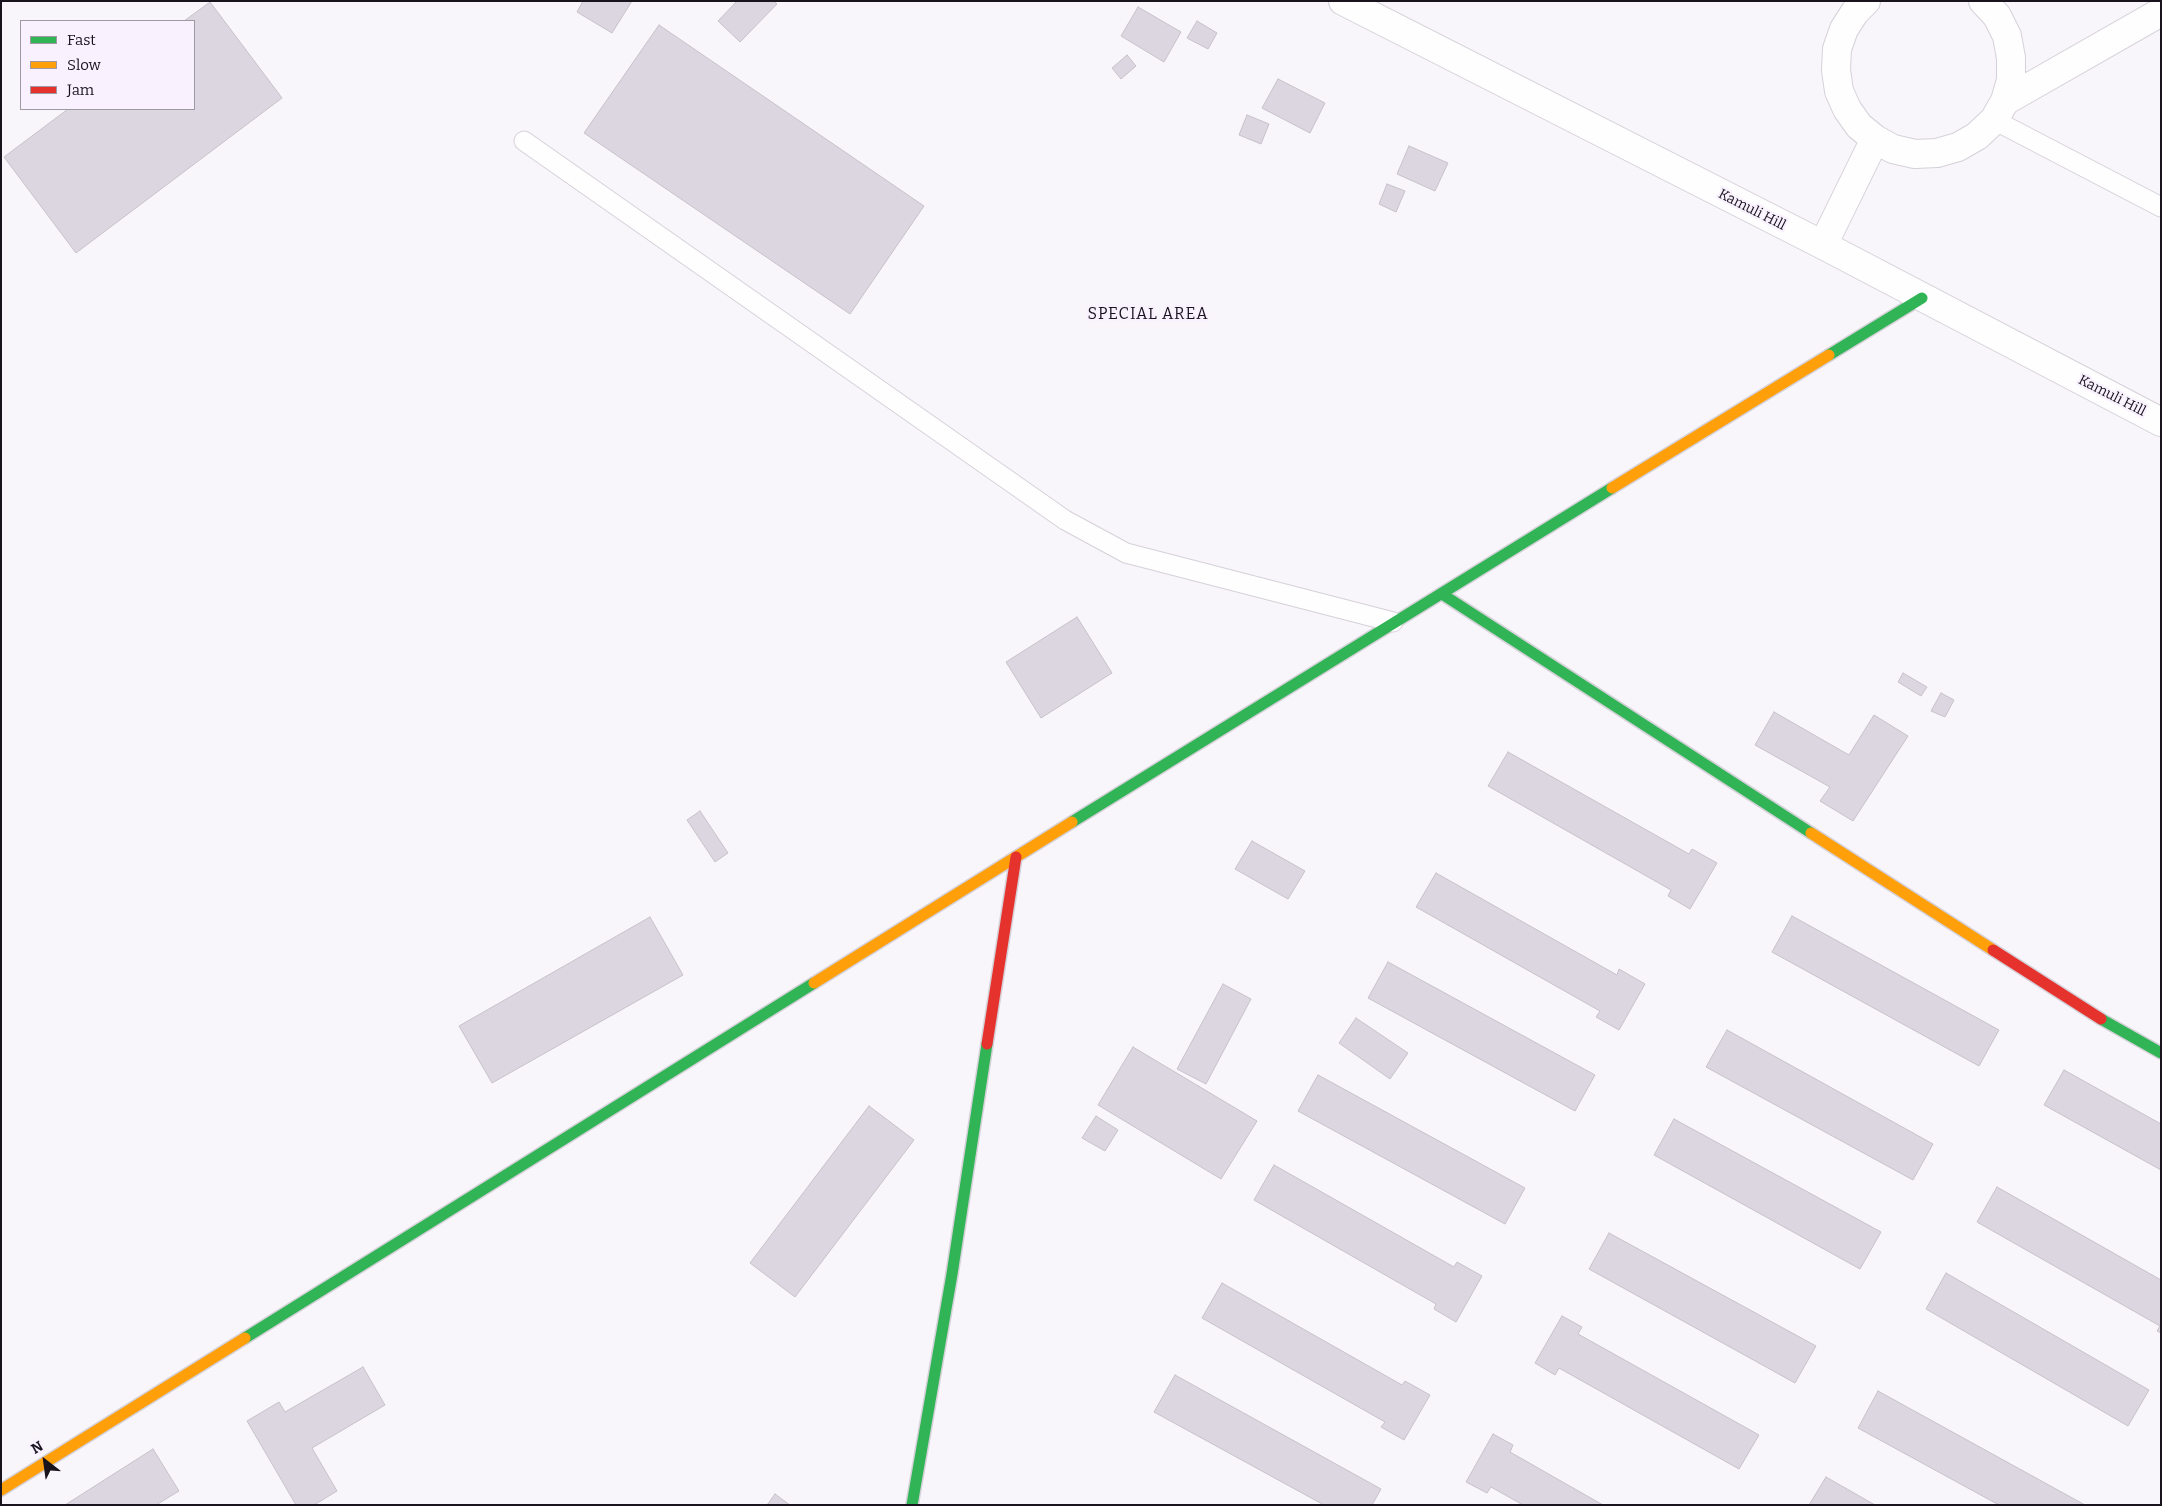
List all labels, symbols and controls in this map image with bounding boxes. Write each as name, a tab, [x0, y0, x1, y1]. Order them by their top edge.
legend	[20, 20, 195, 110]
text: Fast	[67, 31, 96, 49]
text: Slow	[67, 56, 101, 74]
text: Jam	[67, 81, 94, 99]
street label: Kamuli Hill	[1715, 186, 1789, 234]
district label: SPECIAL AREA	[1086, 305, 1210, 325]
street label: Kamuli Hill	[2075, 372, 2149, 420]
north arrow	[20, 1436, 70, 1486]
text: N	[28, 1438, 46, 1458]

